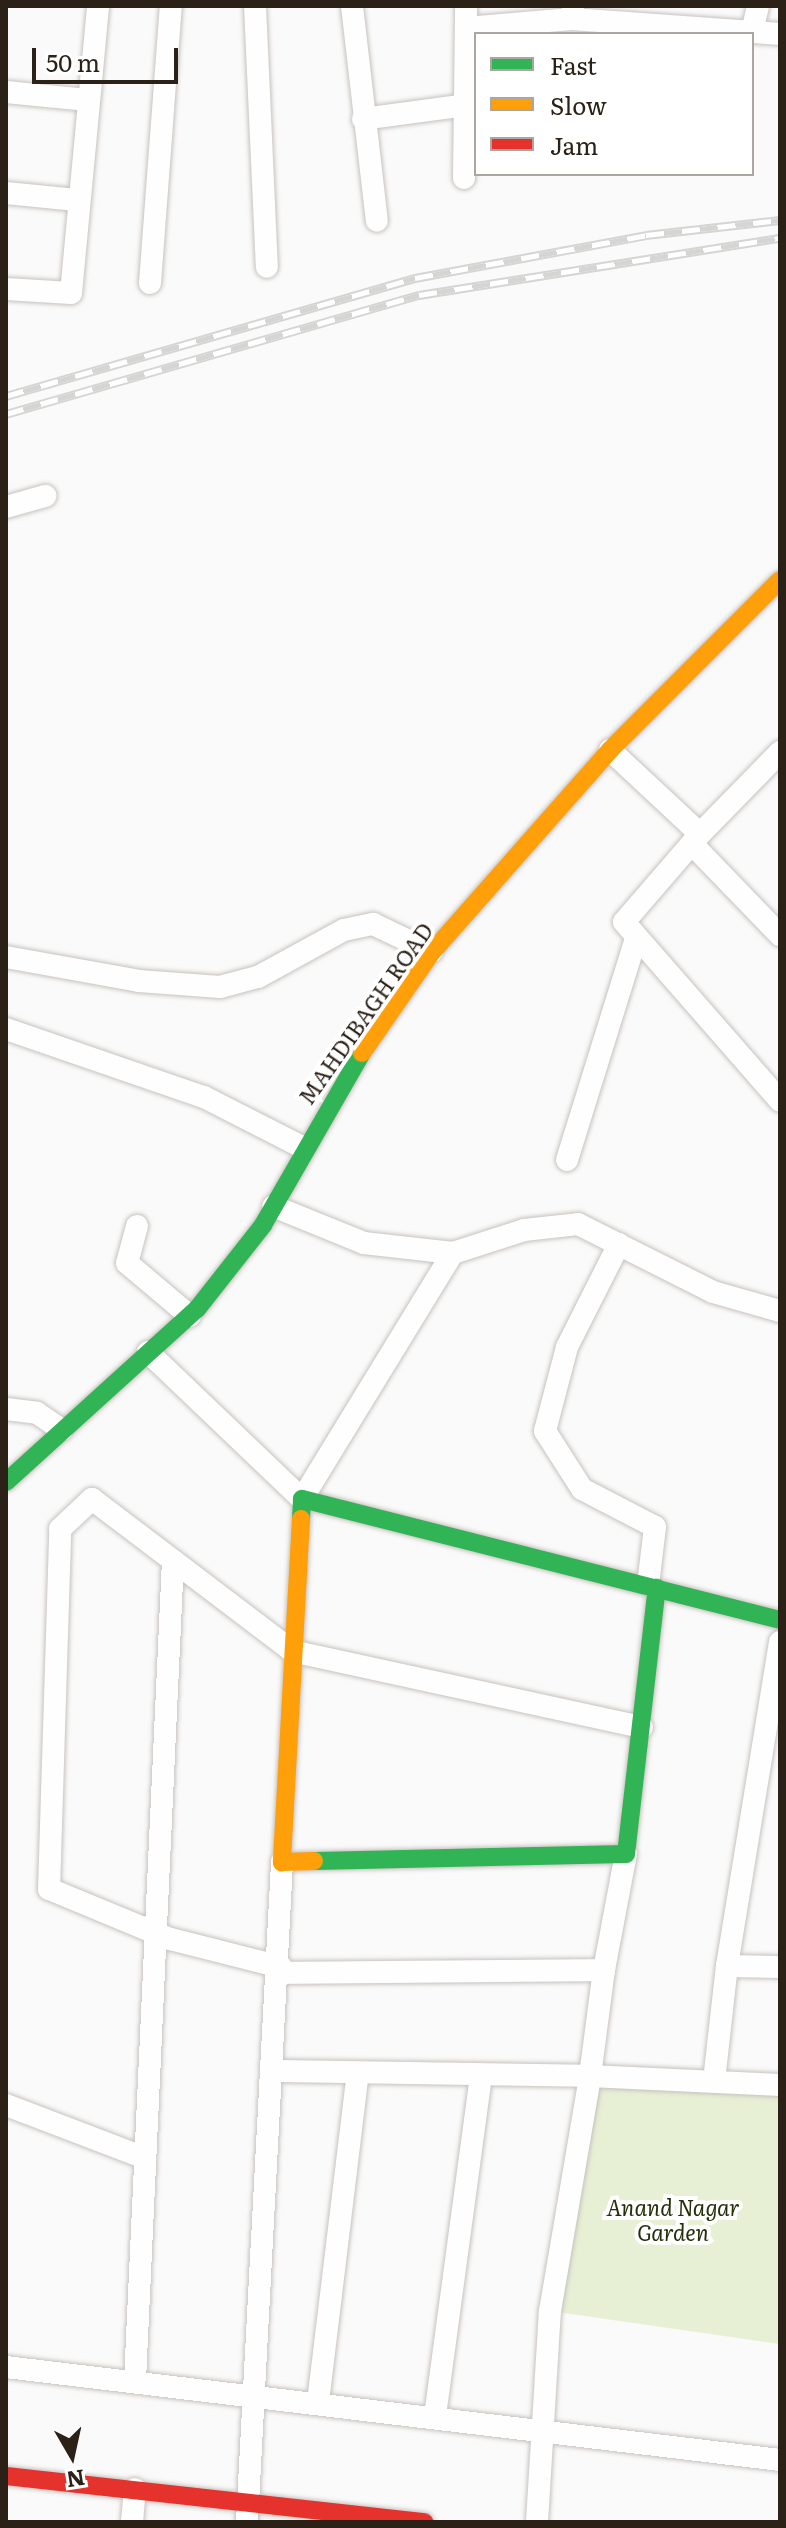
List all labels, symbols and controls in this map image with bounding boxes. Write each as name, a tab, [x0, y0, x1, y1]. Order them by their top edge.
scale bar	[36, 32, 182, 82]
legend	[474, 32, 754, 176]
text: 50 m	[46, 44, 100, 79]
text: Fast	[550, 47, 597, 82]
text: Slow	[550, 87, 607, 122]
text: Jam	[550, 127, 598, 162]
street label: MAHDIBAGH ROAD	[292, 917, 438, 1109]
park label: Anand Nagar Garden	[606, 2193, 740, 2244]
north arrow	[32, 2416, 112, 2496]
text: N	[64, 2462, 88, 2498]

